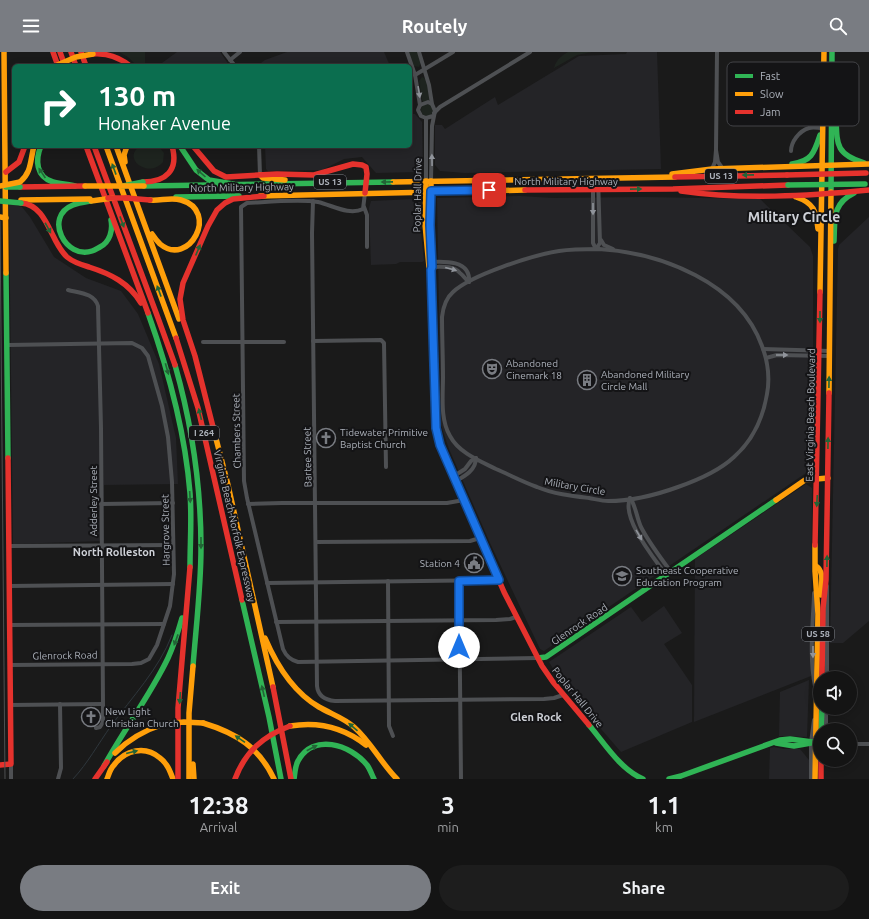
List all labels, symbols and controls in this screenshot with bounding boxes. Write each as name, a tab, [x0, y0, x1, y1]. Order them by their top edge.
icon: menu	[20, 15, 42, 37]
icon: search	[827, 15, 849, 37]
text: Routely	[402, 16, 467, 36]
legend	[727, 62, 859, 126]
text: Fast	[760, 70, 781, 82]
icon: right	[32, 80, 84, 132]
text: 130 m	[98, 80, 176, 111]
one-way arrow	[416, 85, 422, 98]
text: Slow	[760, 88, 784, 100]
text: Jam	[760, 106, 781, 118]
text: Honaker Avenue	[98, 113, 231, 133]
one-way arrow	[429, 153, 435, 166]
street label: Poplar Hall Drive	[411, 158, 424, 232]
one-way arrow	[111, 162, 117, 174]
one-way arrow	[38, 168, 46, 178]
one-way arrow	[196, 169, 206, 178]
road number: US 13	[705, 169, 737, 183]
one-way arrow	[741, 172, 754, 178]
pin	[472, 173, 506, 207]
road number: US 13	[314, 175, 346, 189]
street label: North Military Highway	[514, 176, 618, 187]
one-way arrow	[380, 179, 393, 185]
icon: arrive	[478, 179, 500, 201]
street label: North Military Highway	[190, 181, 294, 194]
one-way arrow	[630, 186, 643, 192]
one-way arrow	[590, 203, 596, 216]
district label: Military Circle	[748, 209, 840, 225]
one-way arrow	[120, 216, 126, 228]
one-way arrow	[44, 222, 51, 233]
one-way arrow	[195, 244, 201, 256]
one-way arrow	[446, 266, 458, 272]
one-way arrow	[156, 284, 162, 296]
one-way arrow	[817, 311, 823, 324]
street label: East Virginia Beach Boulevard	[804, 348, 817, 482]
one-way arrow	[776, 352, 789, 358]
theatre icon: Abandoned Cinemark 18	[481, 358, 503, 380]
place label: Abandoned Cinemark 18	[506, 358, 562, 381]
one-way arrow	[164, 363, 170, 375]
building icon: Abandoned Military Circle Mall	[576, 369, 598, 391]
place label: Abandoned Military Circle Mall	[601, 369, 689, 392]
one-way arrow	[826, 375, 832, 388]
street label: Chambers Street	[230, 393, 243, 469]
one-way arrow	[196, 408, 202, 420]
road number: I 264	[189, 426, 219, 440]
street label: Bartee Street	[301, 427, 314, 487]
church icon: Tidewater Primitive Baptist Church	[315, 427, 337, 449]
place label: Tidewater Primitive Baptist Church	[340, 427, 428, 450]
one-way arrow	[825, 436, 831, 449]
street label: Virginia Beach-Norfolk Expressway	[212, 449, 257, 603]
street label: Adderley Street	[88, 466, 99, 536]
street label: Military Circle	[544, 476, 606, 497]
one-way arrow	[186, 491, 193, 503]
street label: Hargrove Street	[159, 494, 172, 566]
one-way arrow	[814, 495, 821, 507]
one-way arrow	[636, 529, 643, 541]
one-way arrow	[198, 537, 204, 550]
district label: North Rolleston	[73, 546, 155, 558]
public building icon: Station 4	[463, 552, 485, 574]
one-way arrow	[824, 554, 830, 567]
place label: Station 4	[420, 558, 460, 569]
school or university icon: Southeast Cooperative Education Program	[611, 565, 633, 587]
place label: Southeast Cooperative Education Program	[636, 565, 739, 588]
street label: Glenrock Road	[549, 602, 609, 647]
position arrow	[438, 626, 480, 668]
road number: US 58	[802, 627, 834, 641]
one-way arrow	[172, 635, 178, 647]
one-way arrow	[810, 646, 816, 659]
street label: Glenrock Road	[32, 649, 98, 662]
street label: Poplar Hall Drive	[550, 665, 605, 730]
map controls	[813, 671, 857, 767]
button: sound	[813, 671, 857, 715]
one-way arrow	[260, 685, 266, 697]
one-way arrow	[176, 692, 183, 704]
church icon: New Light Christian Church	[80, 706, 102, 728]
place label: New Light Christian Church	[105, 706, 179, 729]
district label: Glen Rock	[510, 711, 563, 723]
one-way arrow	[348, 722, 358, 731]
button: search	[813, 723, 857, 767]
one-way arrow	[235, 735, 245, 743]
one-way arrow	[307, 744, 318, 751]
one-way arrow	[126, 749, 138, 755]
text: 12:38	[189, 792, 249, 819]
text: 3	[441, 792, 455, 819]
text: 1.1	[647, 792, 680, 819]
text: Arrival	[200, 820, 237, 834]
text: min	[437, 820, 459, 834]
text: km	[655, 820, 673, 834]
button: Exit	[20, 865, 431, 911]
button: Share	[439, 865, 849, 911]

